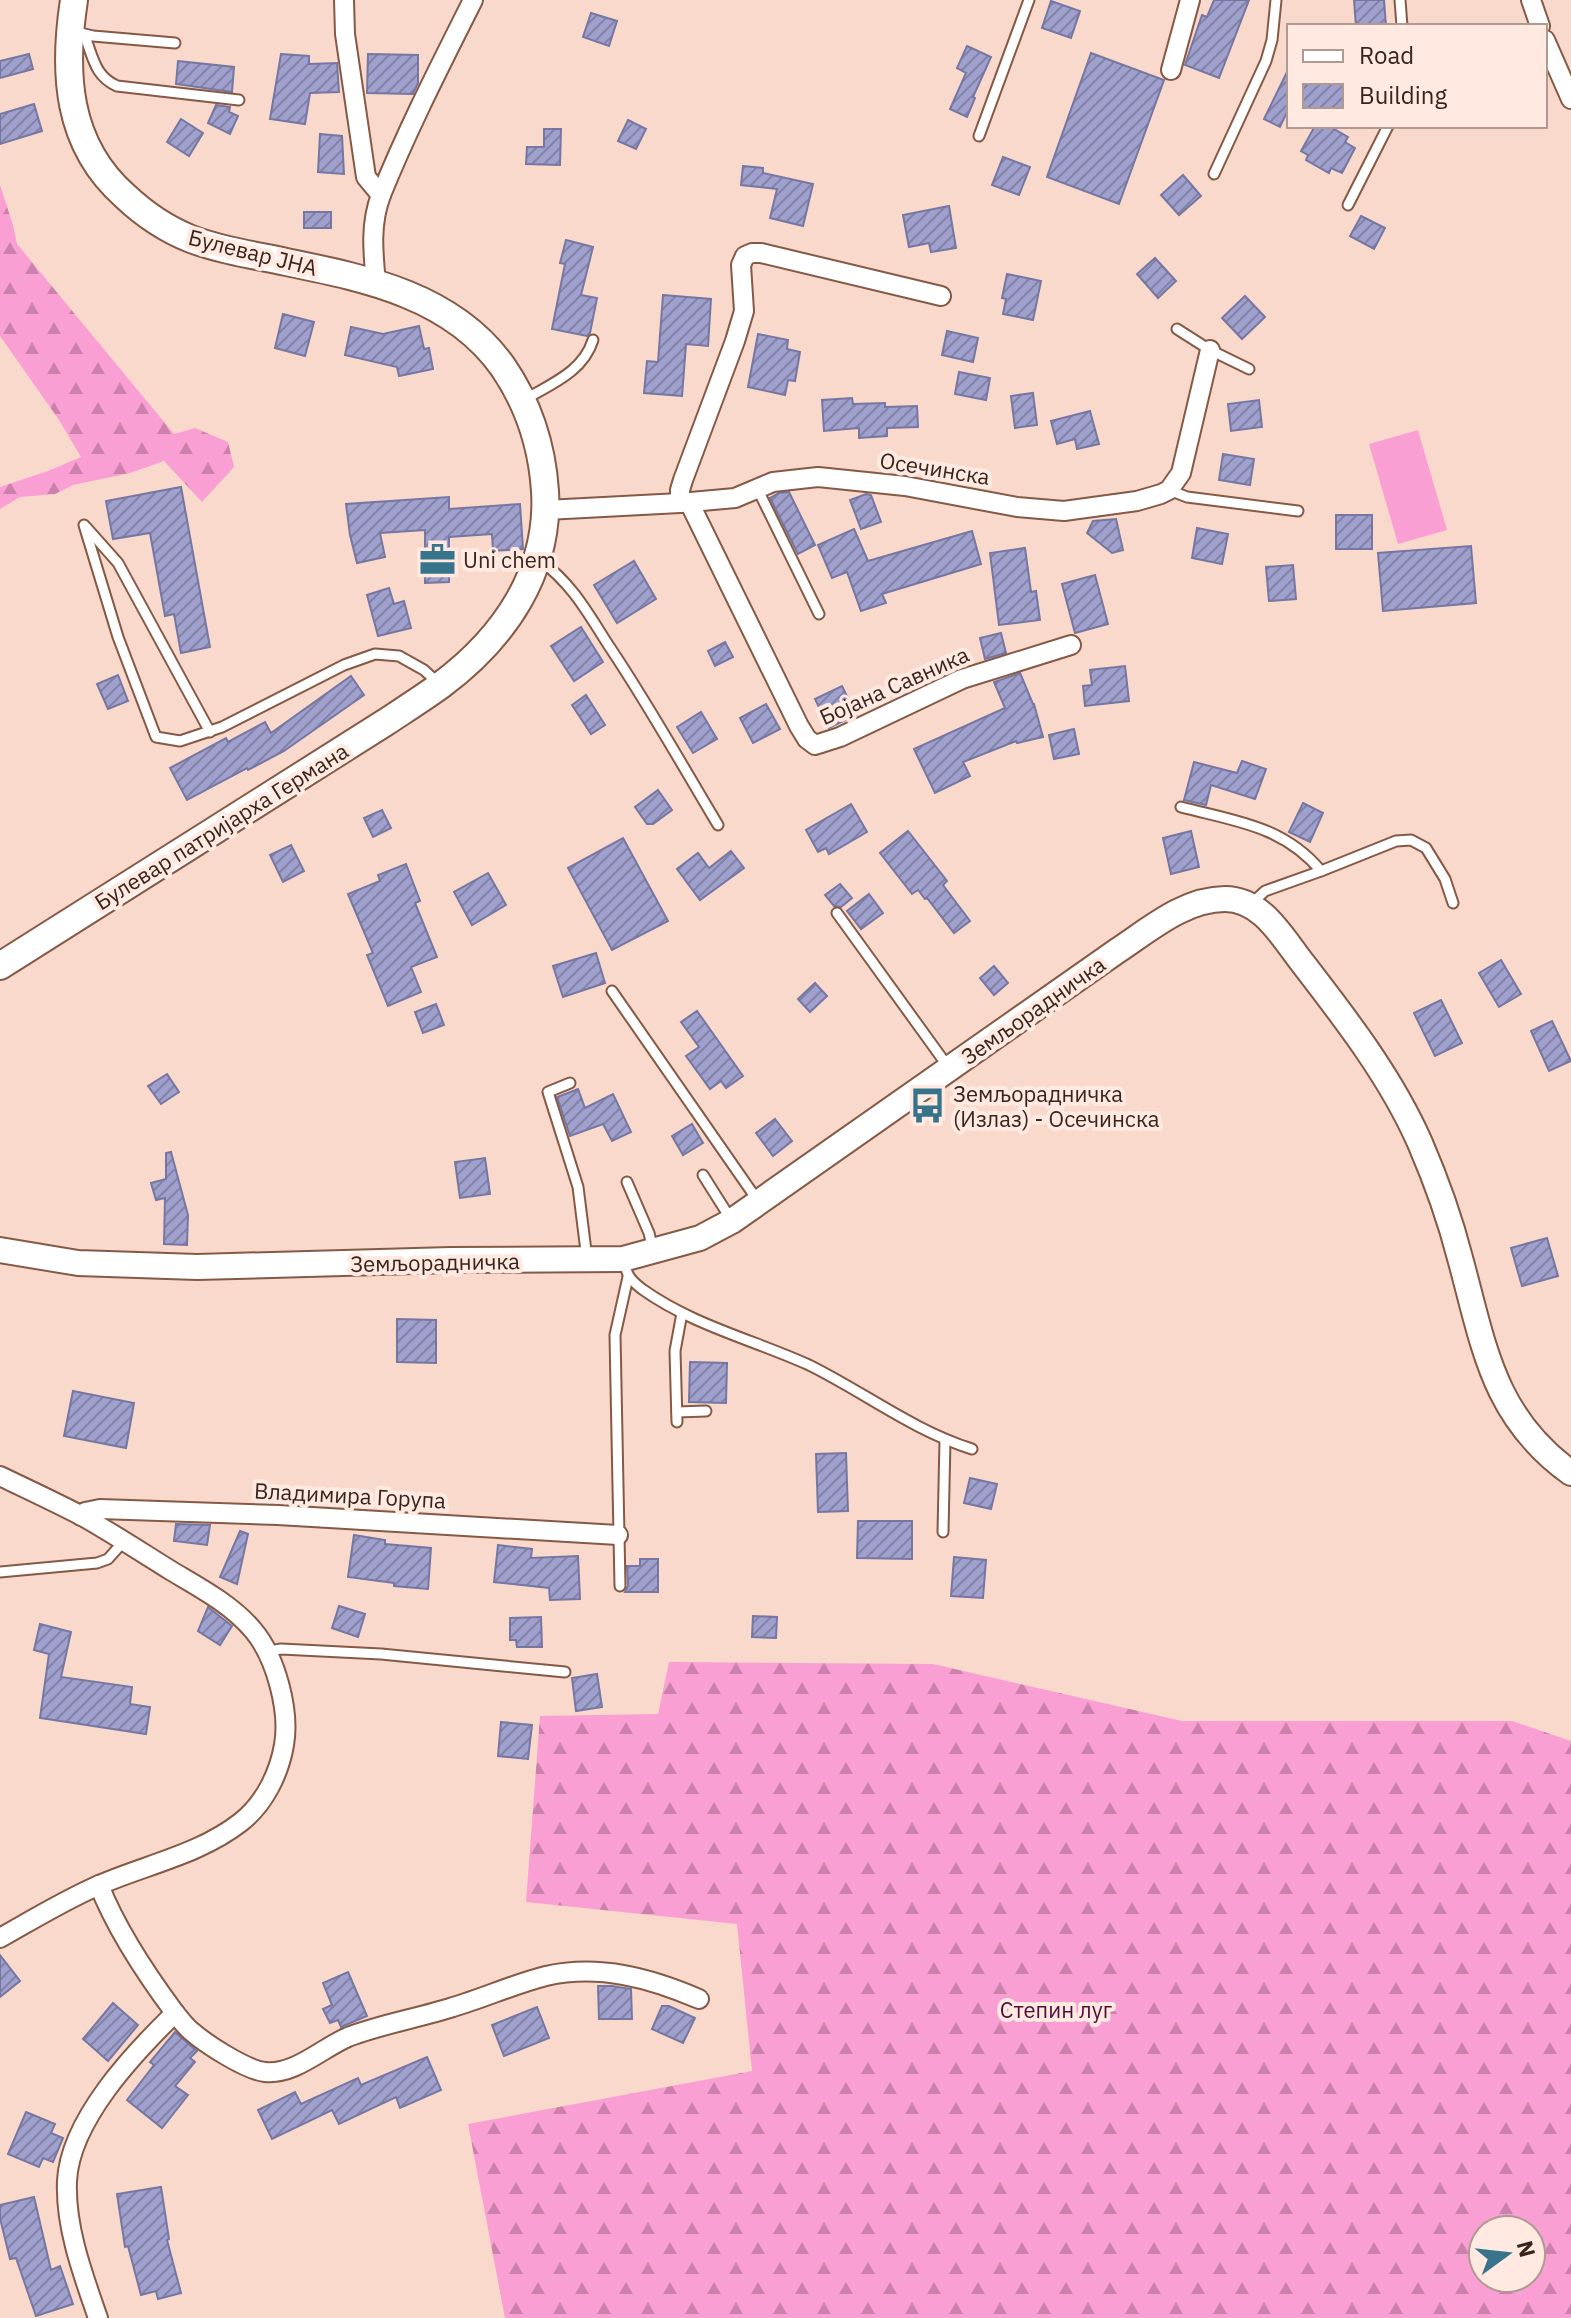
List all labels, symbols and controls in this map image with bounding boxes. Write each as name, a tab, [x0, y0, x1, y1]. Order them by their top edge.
legend	[1287, 24, 1547, 128]
text: Road	[1359, 39, 1414, 71]
text: Building	[1359, 79, 1447, 111]
street label: Булевар ЈНА	[186, 222, 320, 282]
street label: Осечинска	[878, 445, 992, 491]
office icon: Uni chem	[418, 540, 456, 578]
place label: Uni chem	[463, 545, 556, 574]
street label: Бојана Савника	[815, 639, 973, 731]
street label: Булевар патријарха Германа	[89, 736, 354, 916]
street label: Земљорадничка	[955, 949, 1111, 1071]
place label: Земљорадничка (Излаз) - Осечинска	[953, 1079, 1160, 1133]
bus stop icon: Земљорадничка (Излаз) - Осечинска	[908, 1087, 946, 1125]
street label: Земљорадничка	[350, 1246, 520, 1278]
street label: Владимира Горупа	[253, 1475, 447, 1515]
park label: Степин луг	[1000, 1995, 1113, 2024]
north arrow	[1467, 2214, 1547, 2294]
text: N	[1511, 2237, 1543, 2260]

